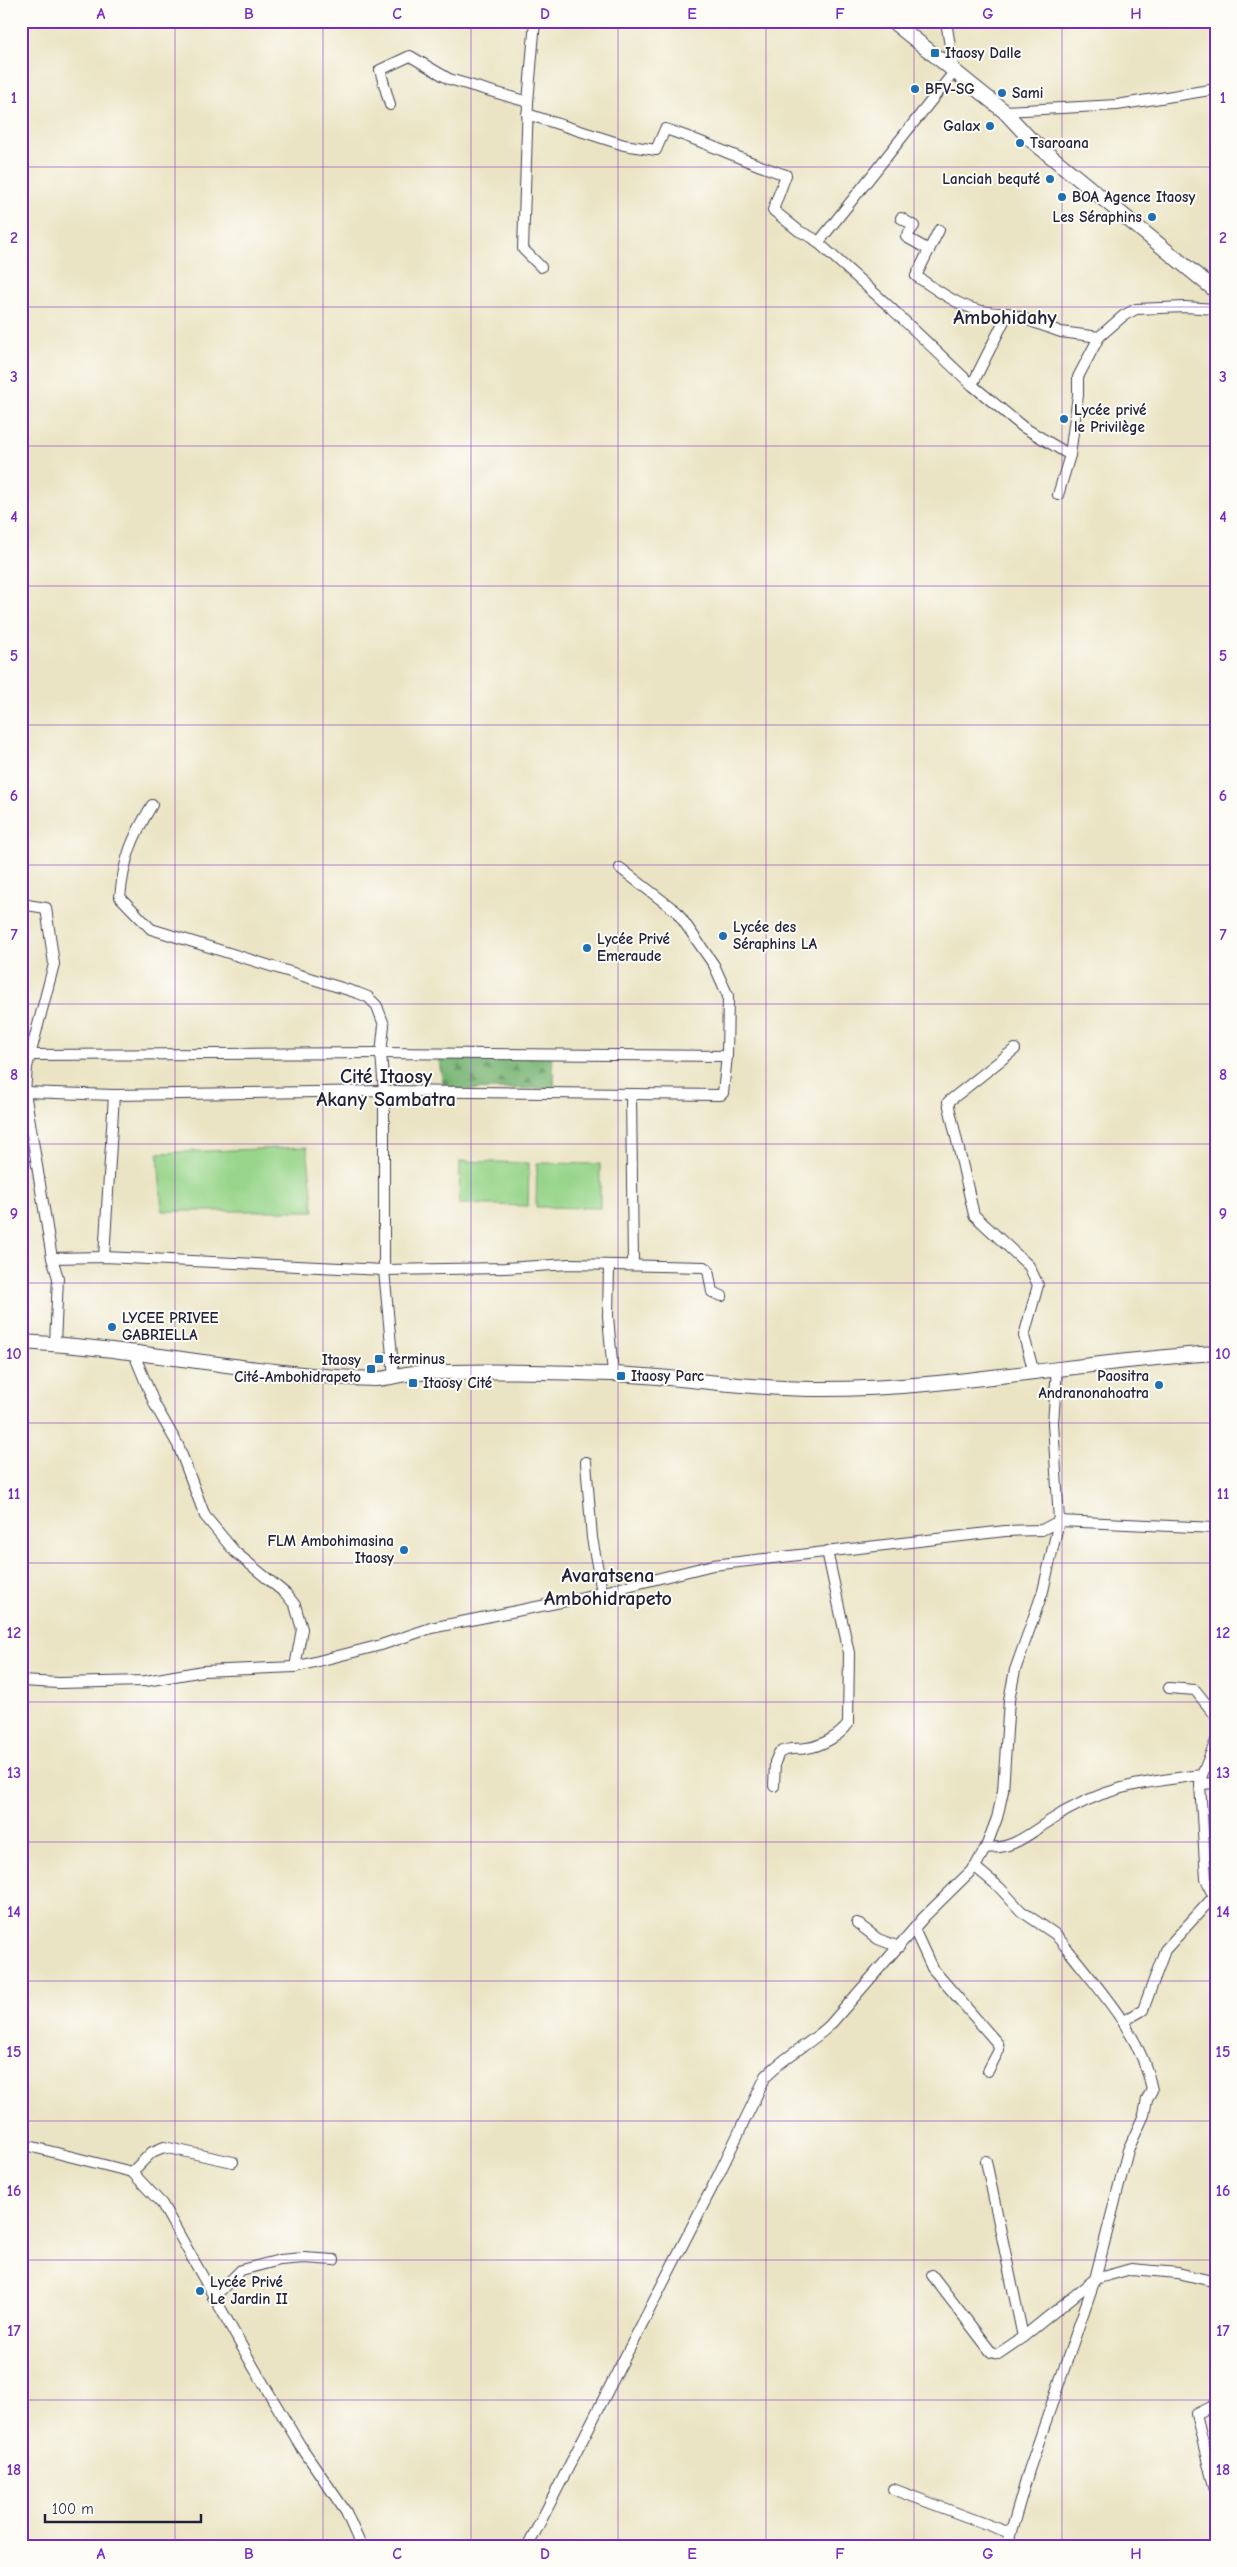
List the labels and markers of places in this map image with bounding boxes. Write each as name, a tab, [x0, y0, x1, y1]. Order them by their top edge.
place label: Itaosy Dalle	[945, 44, 1021, 62]
marker: Itaosy Dalle	[929, 47, 941, 59]
place label: BFV-SG	[925, 80, 975, 98]
marker: BFV-SG	[909, 83, 921, 95]
place label: Sami	[1012, 84, 1043, 102]
marker: Sami	[996, 87, 1008, 99]
place label: Galax	[943, 117, 981, 135]
marker: Galax	[984, 120, 996, 132]
place label: Tsaroana	[1030, 134, 1089, 152]
marker: Tsaroana	[1014, 137, 1026, 149]
place label: Lanciah bequté	[942, 170, 1040, 188]
marker: Lanciah bequté	[1044, 173, 1056, 185]
place label: BOA Agence Itaosy	[1072, 188, 1195, 206]
marker: BOA Agence Itaosy	[1056, 191, 1068, 203]
place label: Les Séraphins	[1053, 208, 1142, 226]
marker: Les Séraphins	[1146, 211, 1158, 223]
place label: Lycée privé le Privilège	[1074, 401, 1146, 436]
marker: Lycée privé le Privilège	[1058, 413, 1070, 425]
place label: Lycée des Séraphins LA	[733, 918, 818, 953]
place label: Lycée Privé Emeraude	[597, 930, 670, 965]
marker: Lycée des Séraphins LA	[717, 930, 729, 942]
marker: Lycée Privé Emeraude	[581, 942, 593, 954]
place label: LYCEE PRIVEE GABRIELLA	[122, 1309, 218, 1344]
marker: LYCEE PRIVEE GABRIELLA	[106, 1321, 118, 1333]
place label: terminus	[388, 1350, 445, 1368]
place label: Itaosy Cité-Ambohidrapeto	[234, 1351, 361, 1386]
marker: terminus	[373, 1353, 385, 1365]
marker: Itaosy Cité-Ambohidrapeto	[365, 1363, 377, 1375]
place label: Itaosy Parc	[631, 1367, 704, 1385]
place label: Paositra Andranonahoatra	[1038, 1367, 1149, 1402]
marker: Itaosy Parc	[615, 1370, 627, 1382]
place label: Itaosy Cité	[423, 1374, 492, 1392]
marker: Itaosy Cité	[407, 1377, 419, 1389]
marker: Paositra Andranonahoatra	[1153, 1379, 1165, 1391]
place label: FLM Ambohimasina Itaosy	[267, 1532, 394, 1567]
marker: FLM Ambohimasina Itaosy	[398, 1544, 410, 1556]
place label: Lycée Privé Le Jardin II	[210, 2273, 288, 2308]
marker: Lycée Privé Le Jardin II	[194, 2285, 206, 2297]

